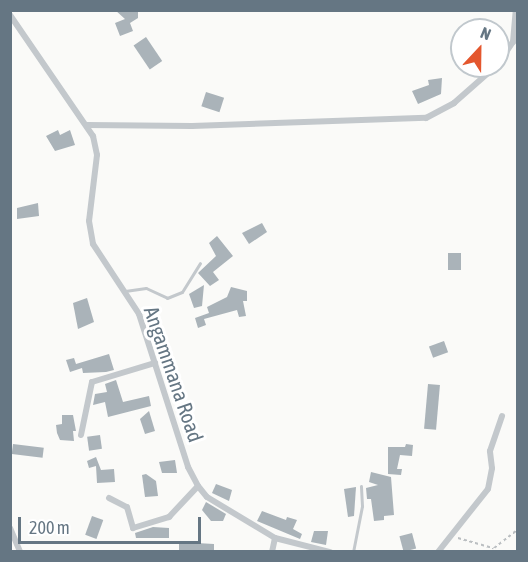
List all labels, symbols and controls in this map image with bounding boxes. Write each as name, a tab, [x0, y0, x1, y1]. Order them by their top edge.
north arrow	[450, 18, 510, 78]
text: N	[478, 23, 494, 43]
street label: Angammana Road	[139, 303, 209, 445]
scale bar	[21, 505, 204, 543]
text: 200 m	[29, 517, 70, 538]

